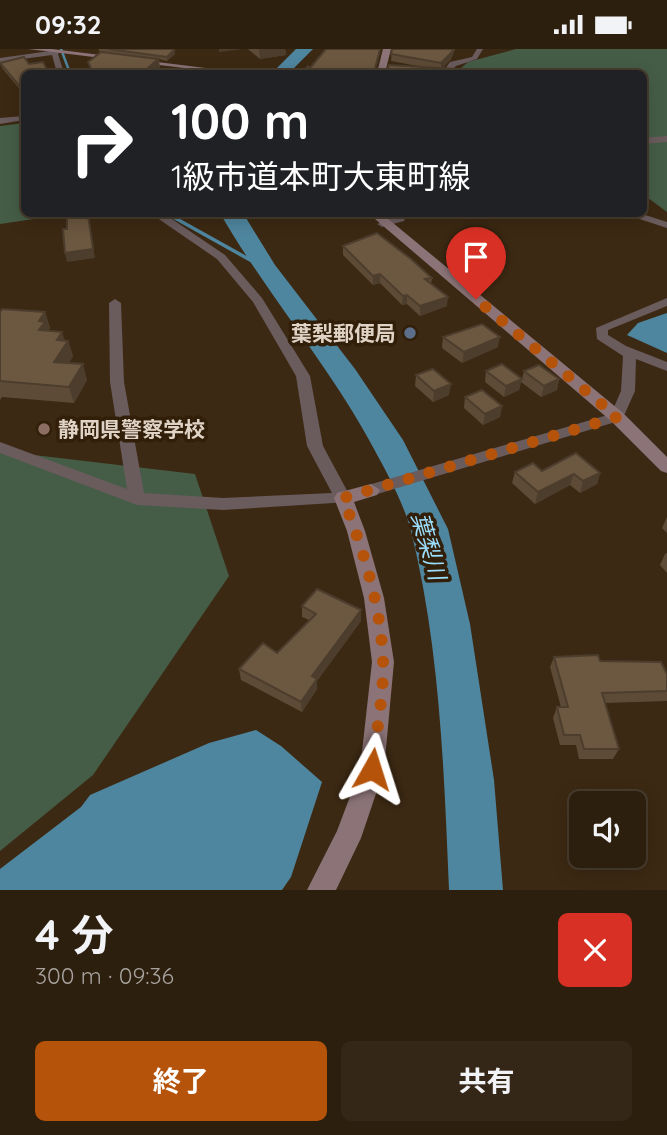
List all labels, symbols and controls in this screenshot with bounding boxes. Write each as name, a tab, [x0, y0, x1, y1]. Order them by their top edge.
text: 09:32	[35, 8, 102, 41]
text: 100 m	[171, 90, 309, 151]
icon: right	[56, 98, 147, 189]
text: 1級市道本町大東町線	[171, 156, 471, 196]
pin	[446, 227, 506, 299]
icon: arrive	[457, 238, 495, 276]
place label: 葉梨郵便局	[291, 320, 396, 346]
marker: 葉梨郵便局	[402, 325, 418, 341]
place label: 静岡県警察学校	[58, 416, 205, 442]
marker: 静岡県警察学校	[36, 421, 52, 437]
water label: 葉梨川	[406, 509, 453, 586]
position arrow	[335, 732, 409, 806]
map controls	[569, 791, 646, 868]
button: sound	[569, 791, 646, 868]
text: 4 分	[35, 908, 113, 961]
button: close	[558, 913, 632, 987]
text: 300 m · 09:36	[35, 961, 174, 990]
button: 終了	[35, 1041, 327, 1121]
button: 共有	[341, 1041, 632, 1121]

